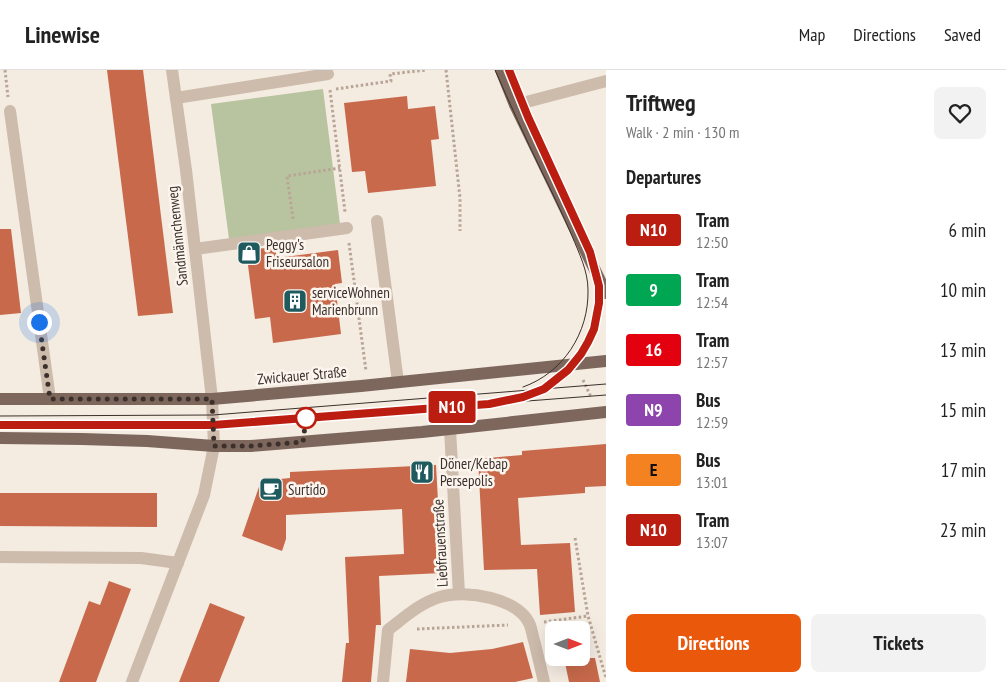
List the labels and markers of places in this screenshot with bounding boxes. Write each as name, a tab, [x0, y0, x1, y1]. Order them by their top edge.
place label: Peggy's Friseursalon	[266, 235, 329, 271]
shop icon: Peggy's Friseursalon	[236, 240, 262, 266]
place label: serviceWohnen Marienbrunn	[312, 283, 390, 319]
building icon: serviceWohnen Marienbrunn	[282, 288, 308, 314]
unlabelled marker	[295, 407, 317, 429]
place label: Döner/Kebap Persepolis	[440, 454, 508, 490]
restaurant icon: Döner/Kebap Persepolis	[409, 459, 435, 485]
cafe icon: Surtido	[258, 476, 284, 502]
place label: Surtido	[288, 480, 326, 499]

